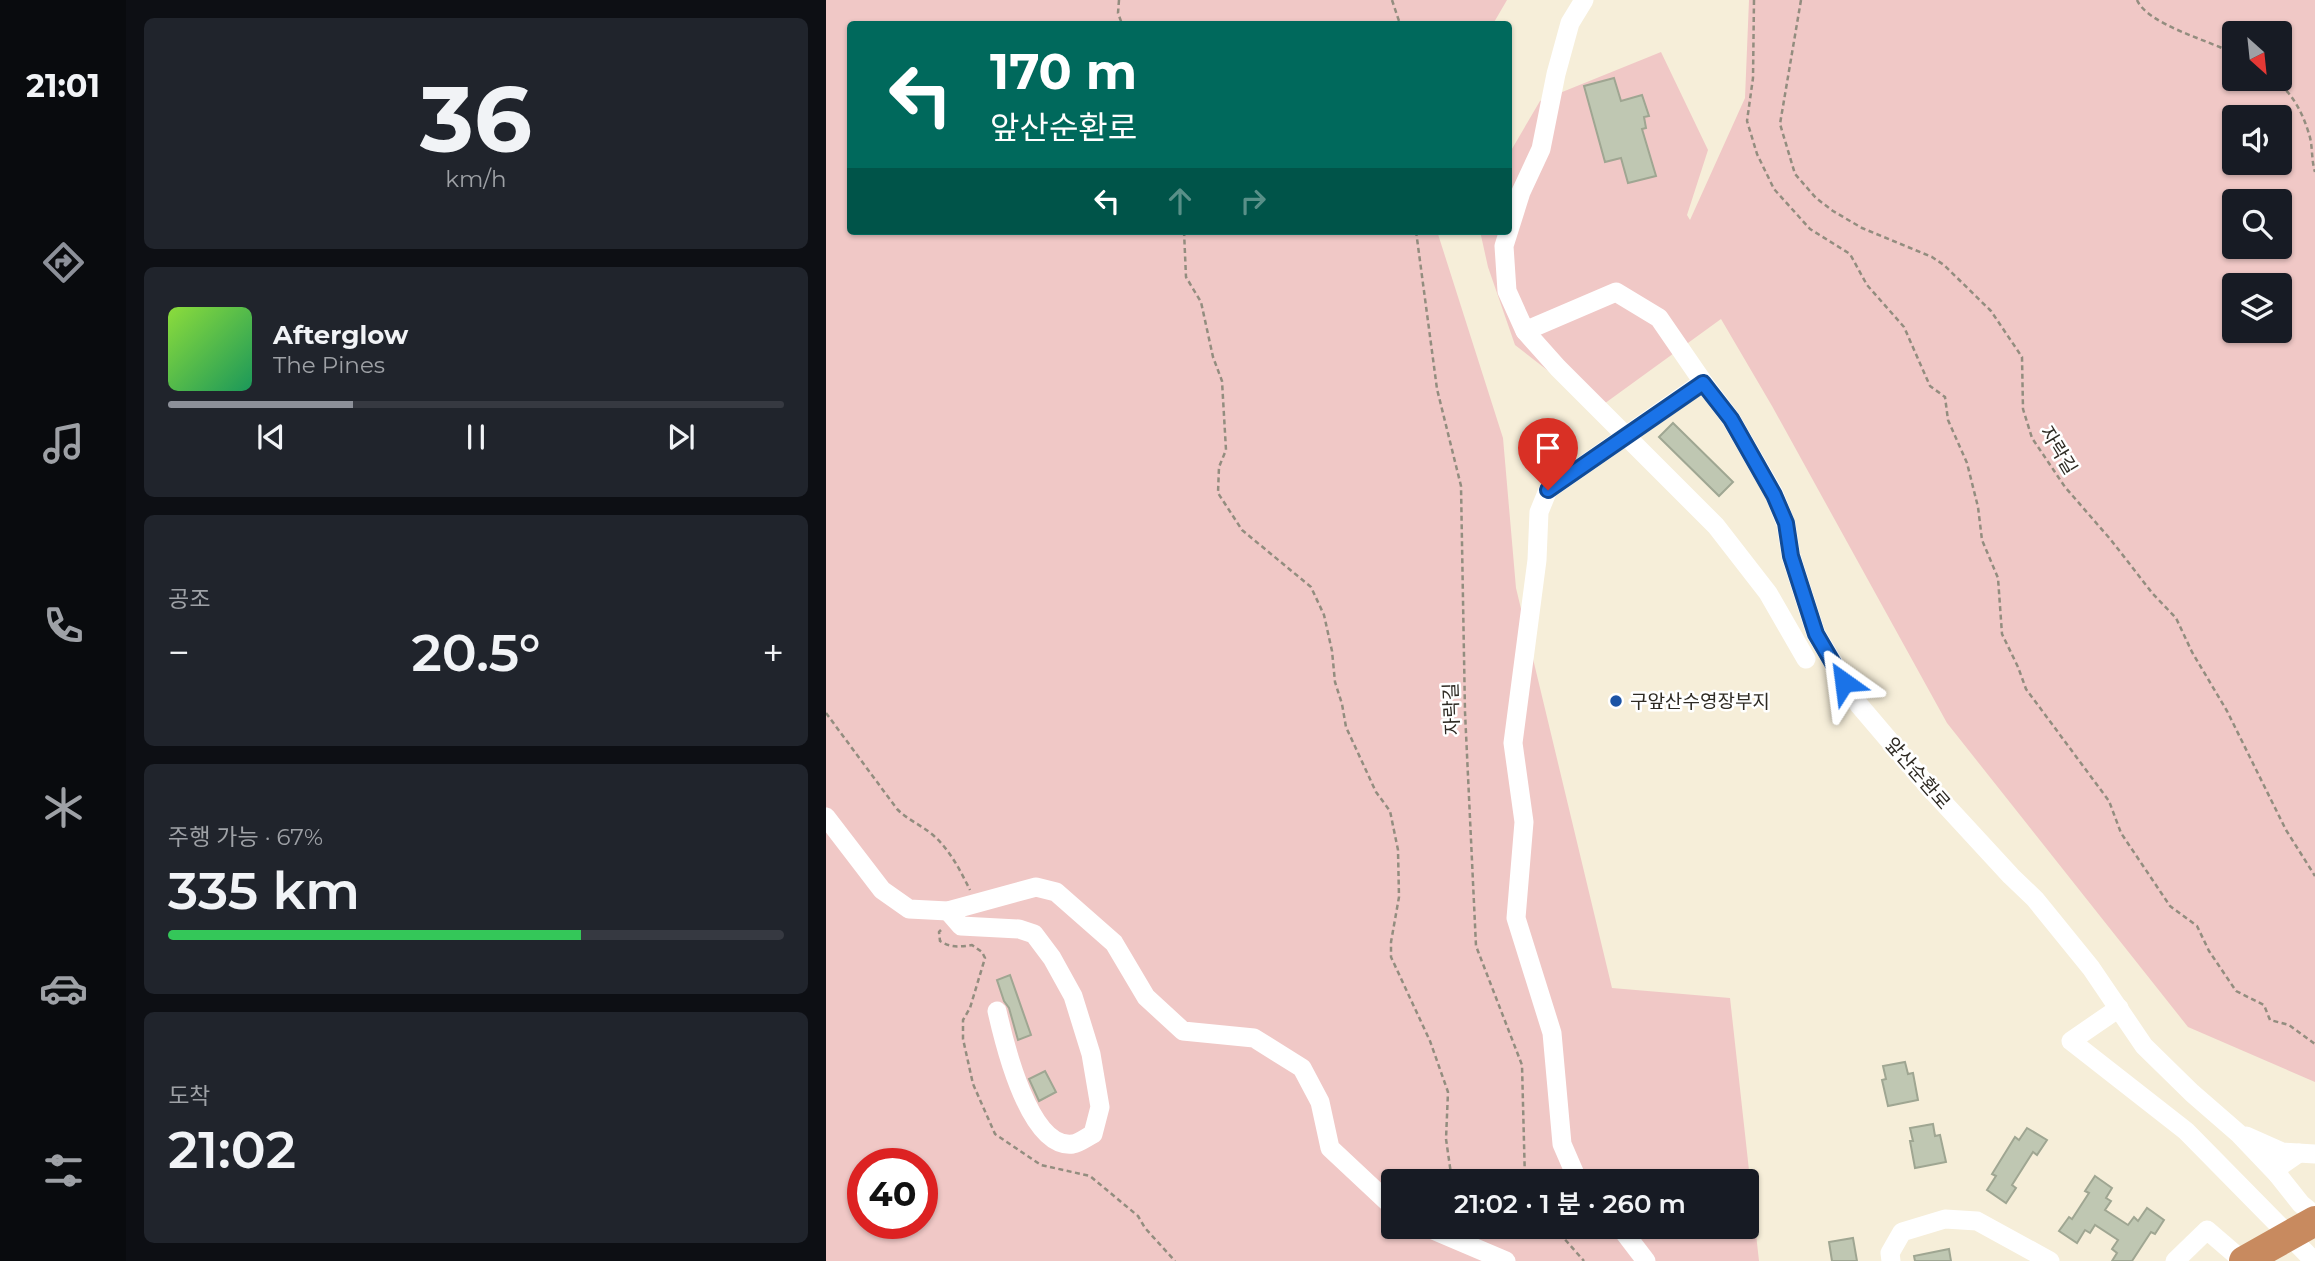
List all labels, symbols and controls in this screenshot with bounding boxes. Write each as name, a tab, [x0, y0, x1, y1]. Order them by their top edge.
north arrow	[2222, 21, 2292, 91]
map controls	[2222, 21, 2292, 343]
text: 170 m	[990, 42, 1137, 101]
icon: left	[875, 49, 966, 140]
text: 36	[420, 64, 532, 175]
text: 21:01	[26, 66, 100, 105]
button: sound	[2222, 105, 2292, 175]
text: 앞산순환로	[990, 108, 1137, 147]
text: km/h	[445, 165, 507, 193]
icon: left	[1088, 182, 1126, 220]
icon: ahead	[1161, 182, 1199, 220]
icon: right	[1234, 182, 1272, 220]
button: search	[2222, 189, 2292, 259]
icon: directions	[39, 238, 88, 287]
button: layers	[2222, 273, 2292, 343]
text: Afterglow	[273, 319, 408, 351]
text: The Pines	[273, 351, 385, 379]
icon: previous	[252, 418, 290, 456]
icon: pause	[457, 418, 495, 456]
icon: next	[662, 418, 700, 456]
pin	[1518, 418, 1578, 490]
icon: music	[39, 419, 88, 468]
street label: 자락길	[2035, 422, 2082, 479]
icon: arrive	[1529, 429, 1567, 467]
text: 공조	[168, 585, 210, 613]
icon: phone	[39, 601, 88, 650]
text: 20.5°	[412, 621, 540, 684]
text: −	[168, 629, 190, 676]
text: +	[762, 629, 784, 676]
position arrow	[1807, 645, 1881, 719]
street label: 자락길	[1439, 682, 1464, 736]
place label: 구앞산수영장부지	[1630, 690, 1770, 713]
marker: 구앞산수영장부지	[1608, 693, 1624, 709]
street label: 앞산순환로	[1880, 733, 1955, 814]
icon: climate	[39, 783, 88, 832]
text: 주행 가능 · 67%	[168, 823, 323, 851]
text: 335 km	[168, 859, 360, 922]
icon: car	[39, 964, 88, 1013]
text: 도착	[168, 1082, 210, 1110]
text: 21:02	[168, 1118, 296, 1181]
icon: filters	[39, 1146, 88, 1195]
speed limit sign: 40	[847, 1148, 938, 1239]
text: 21:02 · 1 분 · 260 m	[1454, 1188, 1686, 1220]

